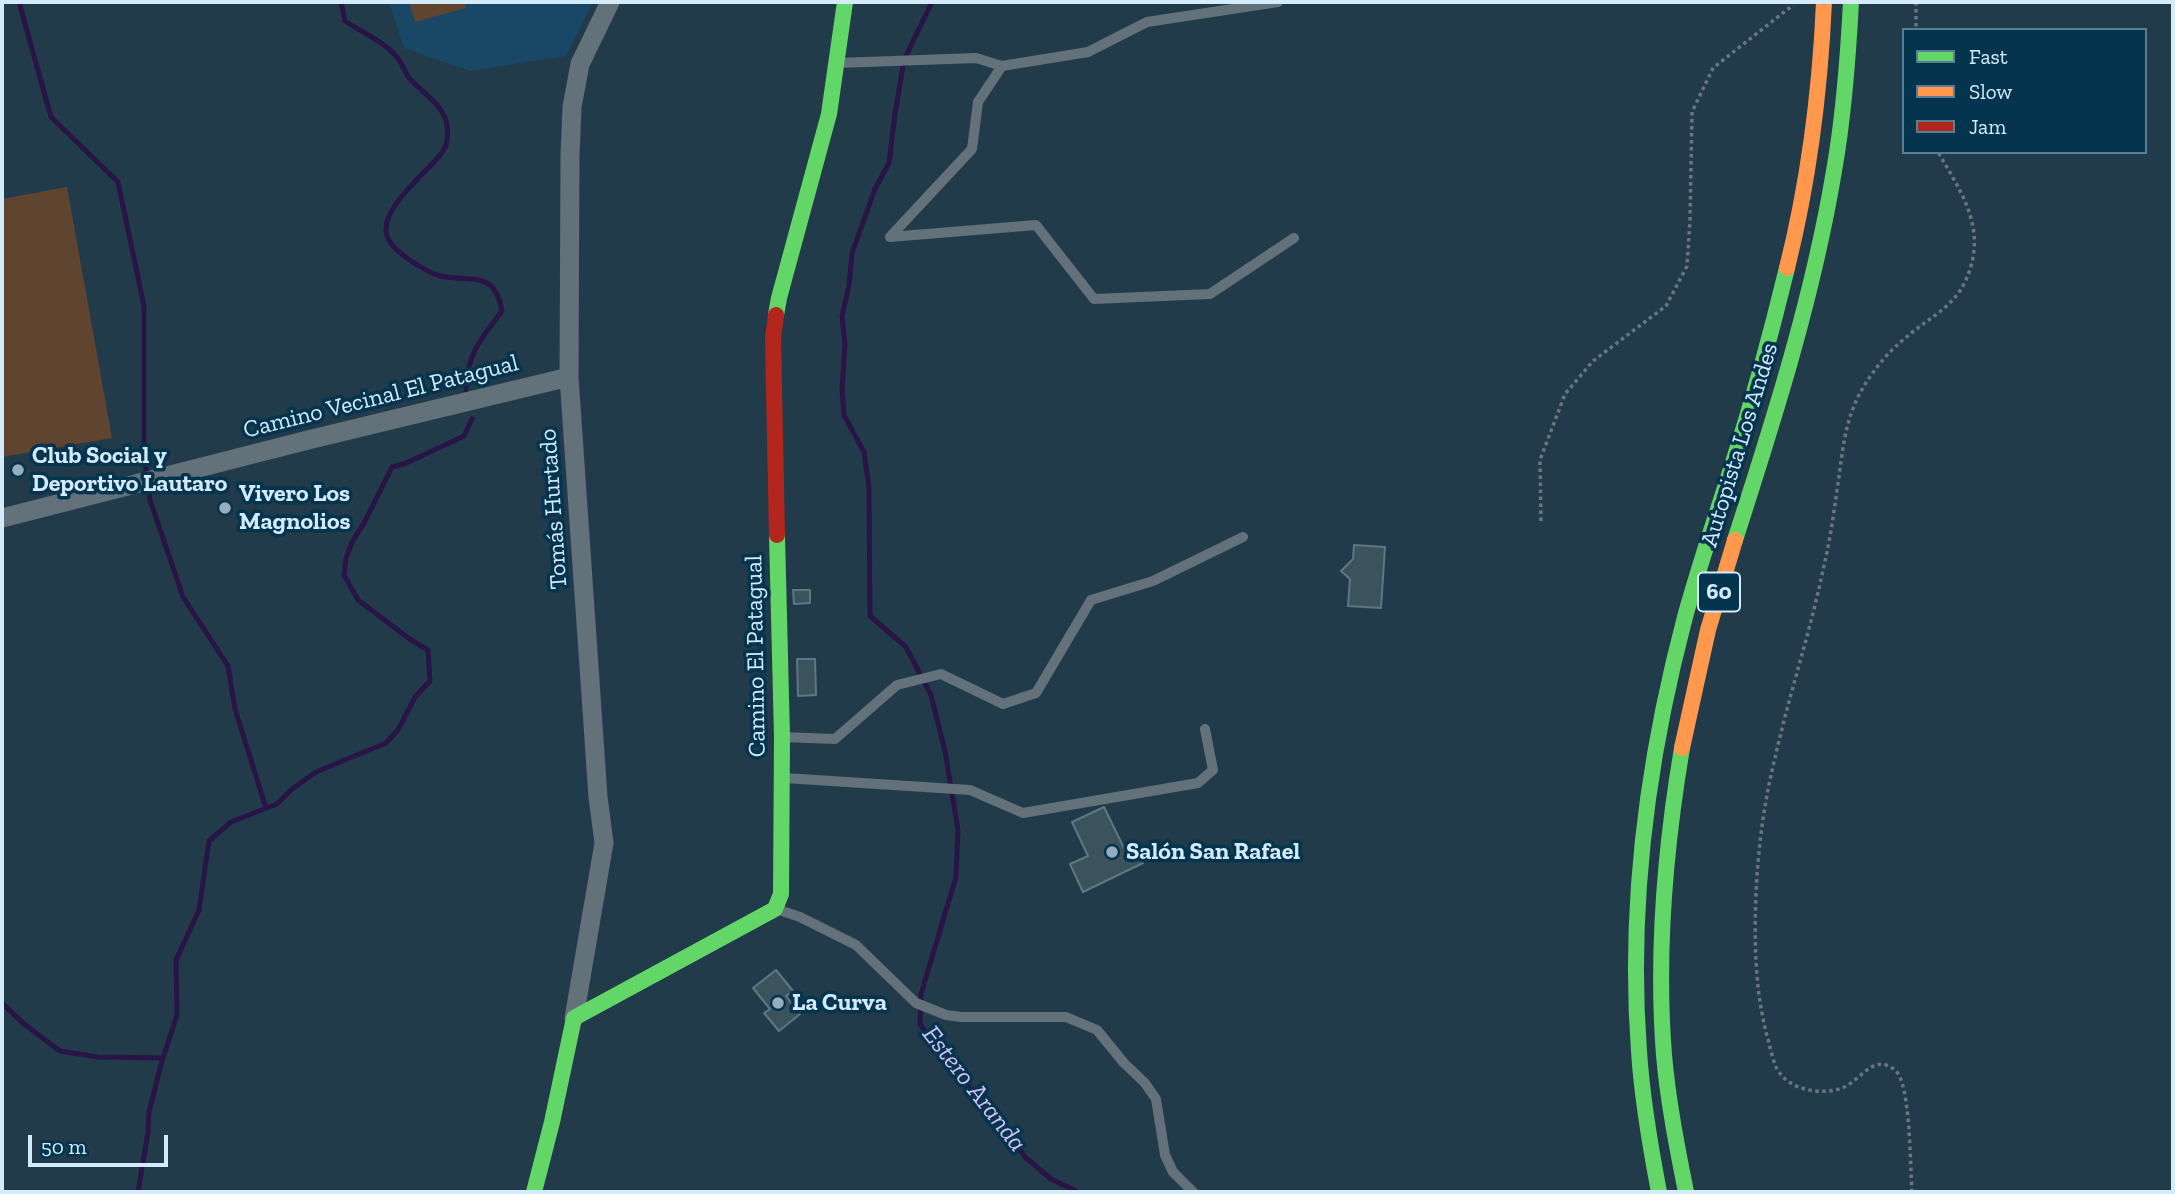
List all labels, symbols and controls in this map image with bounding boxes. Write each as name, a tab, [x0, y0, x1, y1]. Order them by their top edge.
legend	[1902, 28, 2147, 154]
text: Fast	[1969, 44, 2008, 69]
text: Slow	[1969, 79, 2012, 104]
text: Jam	[1969, 114, 2006, 139]
street label: Autopista Los Andes	[1695, 340, 1785, 550]
street label: Camino Vecinal El Patagual	[240, 349, 522, 445]
street label: Tomás Hurtado	[534, 428, 574, 590]
place label: Club Social y Deportivo Lautaro	[32, 442, 227, 498]
marker: Club Social y Deportivo Lautaro	[10, 462, 26, 478]
place label: Vivero Los Magnolios	[239, 480, 351, 536]
marker: Vivero Los Magnolios	[217, 500, 233, 516]
street label: Camino El Patagual	[740, 555, 772, 757]
road number: 60	[1698, 572, 1740, 612]
place label: Salón San Rafael	[1126, 838, 1300, 866]
marker: Salón San Rafael	[1104, 844, 1120, 860]
place label: La Curva	[792, 989, 887, 1017]
marker: La Curva	[770, 995, 786, 1011]
water label: Estero Aranda	[915, 1020, 1033, 1158]
scale bar	[32, 1120, 172, 1164]
text: 50 m	[41, 1134, 87, 1159]

